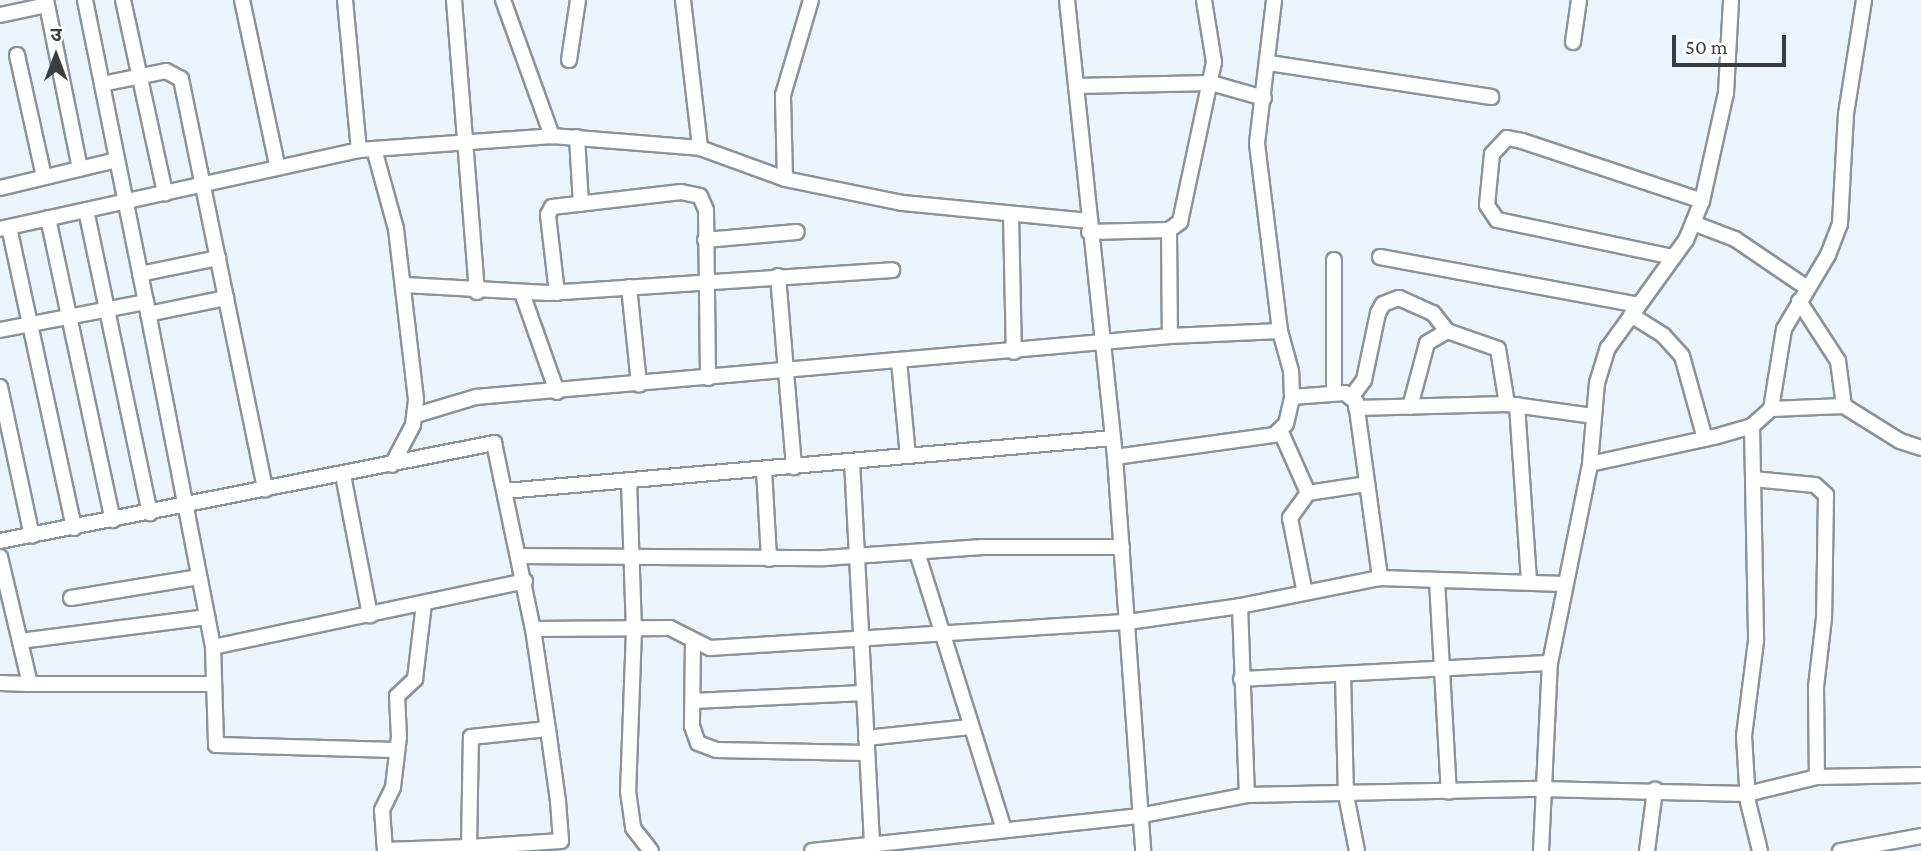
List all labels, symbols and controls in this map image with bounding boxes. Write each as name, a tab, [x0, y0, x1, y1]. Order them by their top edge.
north arrow	[21, 21, 91, 91]
scale bar	[1676, 21, 1790, 65]
text: उ	[50, 24, 62, 45]
text: 50 m	[1685, 35, 1728, 59]

